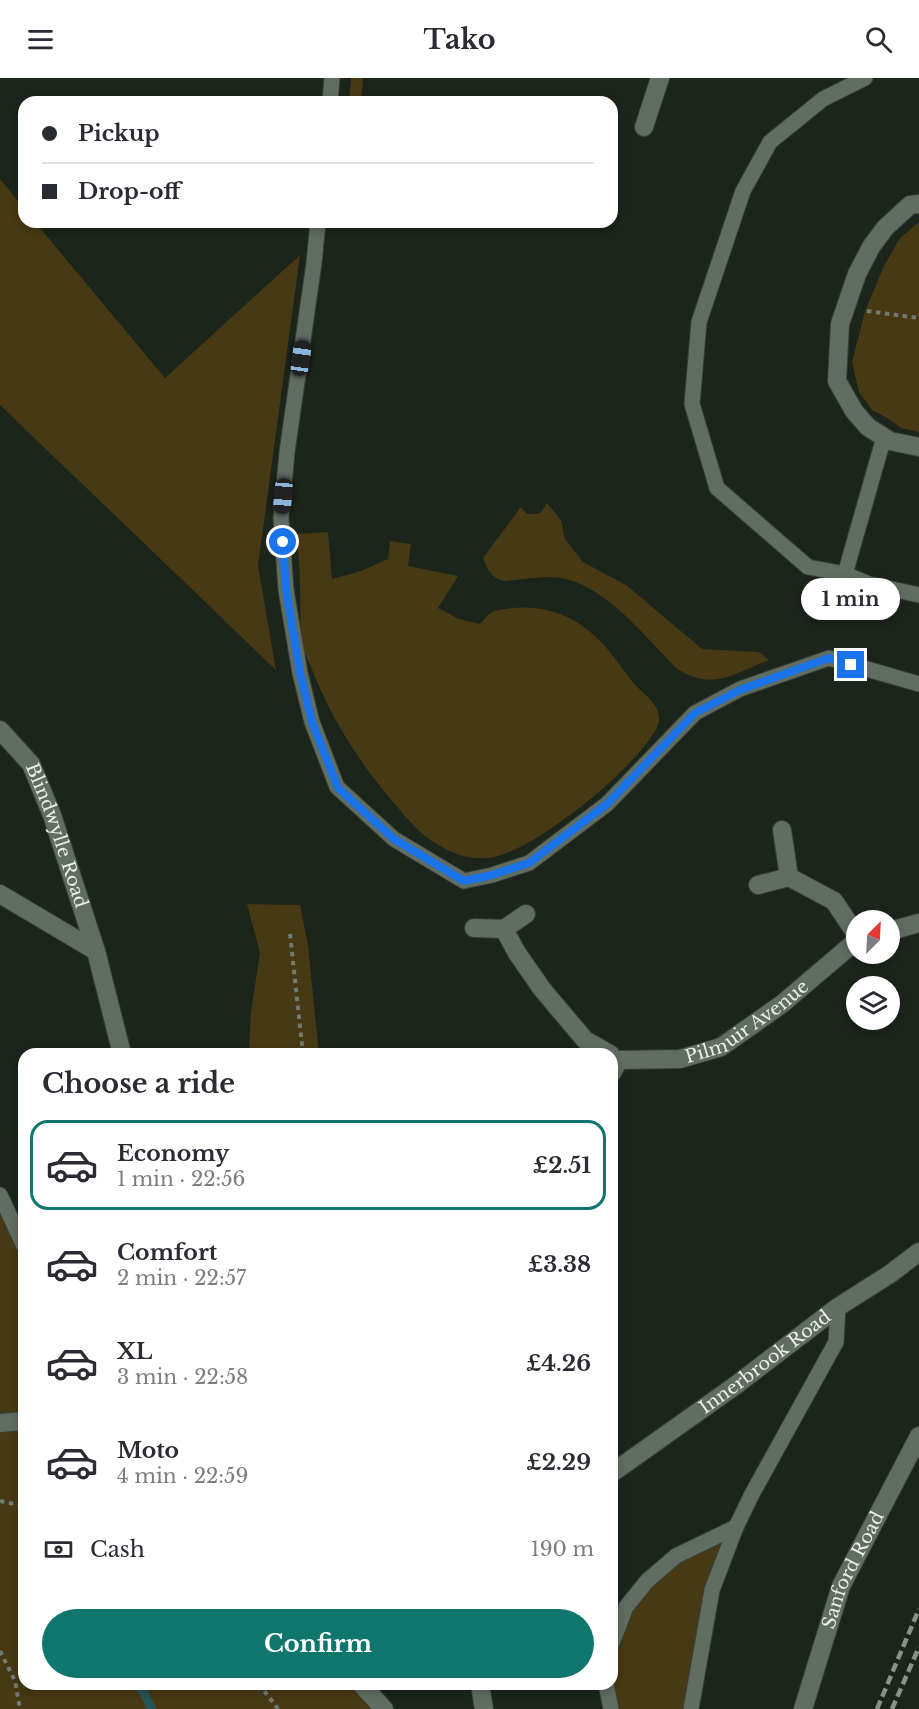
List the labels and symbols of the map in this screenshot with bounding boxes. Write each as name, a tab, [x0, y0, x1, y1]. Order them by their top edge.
car	[290, 339, 312, 377]
car	[272, 477, 294, 515]
route start	[269, 528, 296, 555]
callout: 1 min	[802, 578, 900, 620]
route end	[837, 651, 864, 678]
street label: Blindwylle Road	[21, 760, 92, 911]
north arrow	[846, 910, 900, 964]
street label: Pilmuir Avenue	[682, 975, 813, 1068]
street label: Innerbrook Road	[695, 1306, 835, 1419]
street label: Sanford Road	[817, 1508, 889, 1631]

